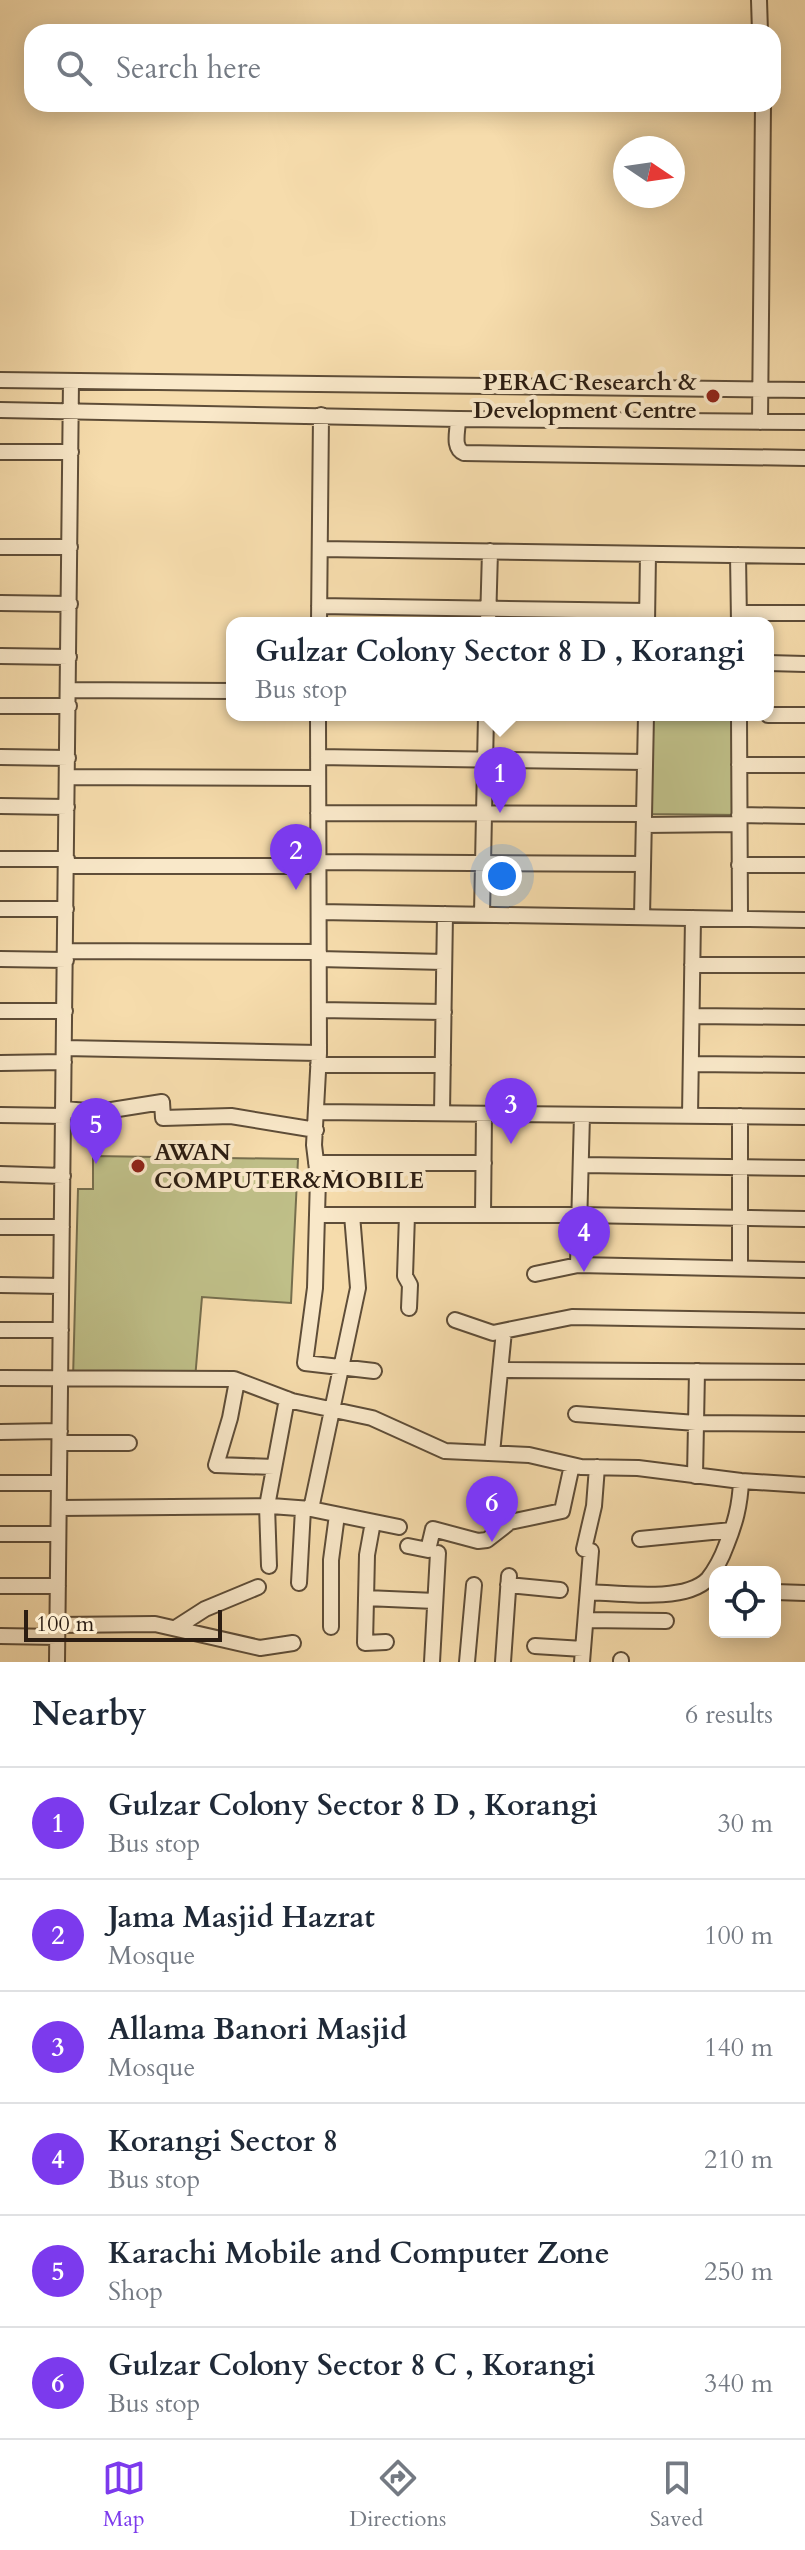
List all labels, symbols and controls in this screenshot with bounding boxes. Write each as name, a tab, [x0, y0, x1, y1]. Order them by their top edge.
search box	[24, 24, 781, 112]
icon: search	[52, 46, 96, 90]
text: Search here	[116, 48, 261, 89]
north arrow	[613, 136, 685, 208]
place label: PERAC Research & Development Centre	[473, 366, 697, 427]
marker: PERAC Research & Development Centre	[704, 387, 722, 405]
popup	[226, 617, 774, 721]
text: Gulzar Colony Sector 8 D , Korangi	[255, 631, 745, 672]
text: Bus stop	[255, 672, 347, 707]
pin: 1	[474, 747, 526, 813]
pin: 2	[270, 824, 322, 890]
your location	[482, 856, 522, 896]
pin: 3	[485, 1078, 537, 1144]
pin: 5	[70, 1098, 122, 1164]
place label: AWAN COMPUTER&MOBILE	[154, 1136, 424, 1197]
marker: AWAN COMPUTER&MOBILE	[129, 1157, 147, 1175]
pin: 4	[558, 1206, 610, 1272]
pin: 6	[466, 1476, 518, 1542]
map controls	[709, 1566, 781, 1638]
button: locate	[709, 1566, 781, 1638]
scale bar	[24, 1606, 222, 1642]
text: 100 m	[36, 1609, 94, 1639]
text: Nearby	[32, 1691, 147, 1737]
text: 6 results	[685, 1697, 773, 1732]
text: Gulzar Colony Sector 8 D , Korangi	[108, 1785, 598, 1826]
text: 1	[51, 1806, 65, 1841]
text: 30 m	[717, 1806, 773, 1841]
text: Bus stop	[108, 1826, 200, 1861]
text: Jama Masjid Hazrat	[108, 1897, 375, 1938]
text: 2	[51, 1918, 65, 1953]
text: 100 m	[704, 1918, 773, 1953]
text: Mosque	[108, 1938, 195, 1973]
text: Allama Banori Masjid	[108, 2009, 407, 2050]
text: 3	[51, 2030, 65, 2065]
text: 140 m	[704, 2030, 773, 2065]
text: Mosque	[108, 2050, 195, 2085]
text: Korangi Sector 8	[108, 2121, 338, 2162]
text: 4	[51, 2142, 65, 2177]
text: 210 m	[704, 2142, 773, 2177]
text: Bus stop	[108, 2162, 200, 2197]
text: Karachi Mobile and Computer Zone	[108, 2233, 610, 2274]
text: 5	[51, 2254, 65, 2289]
text: 250 m	[704, 2254, 773, 2289]
text: Shop	[108, 2274, 163, 2309]
text: Gulzar Colony Sector 8 C , Korangi	[108, 2345, 596, 2386]
text: 6	[51, 2366, 65, 2401]
text: 340 m	[704, 2366, 773, 2401]
text: Bus stop	[108, 2386, 200, 2421]
tab: Map	[102, 2456, 146, 2534]
tab: Directions	[349, 2456, 446, 2534]
tab: Saved	[650, 2456, 703, 2534]

